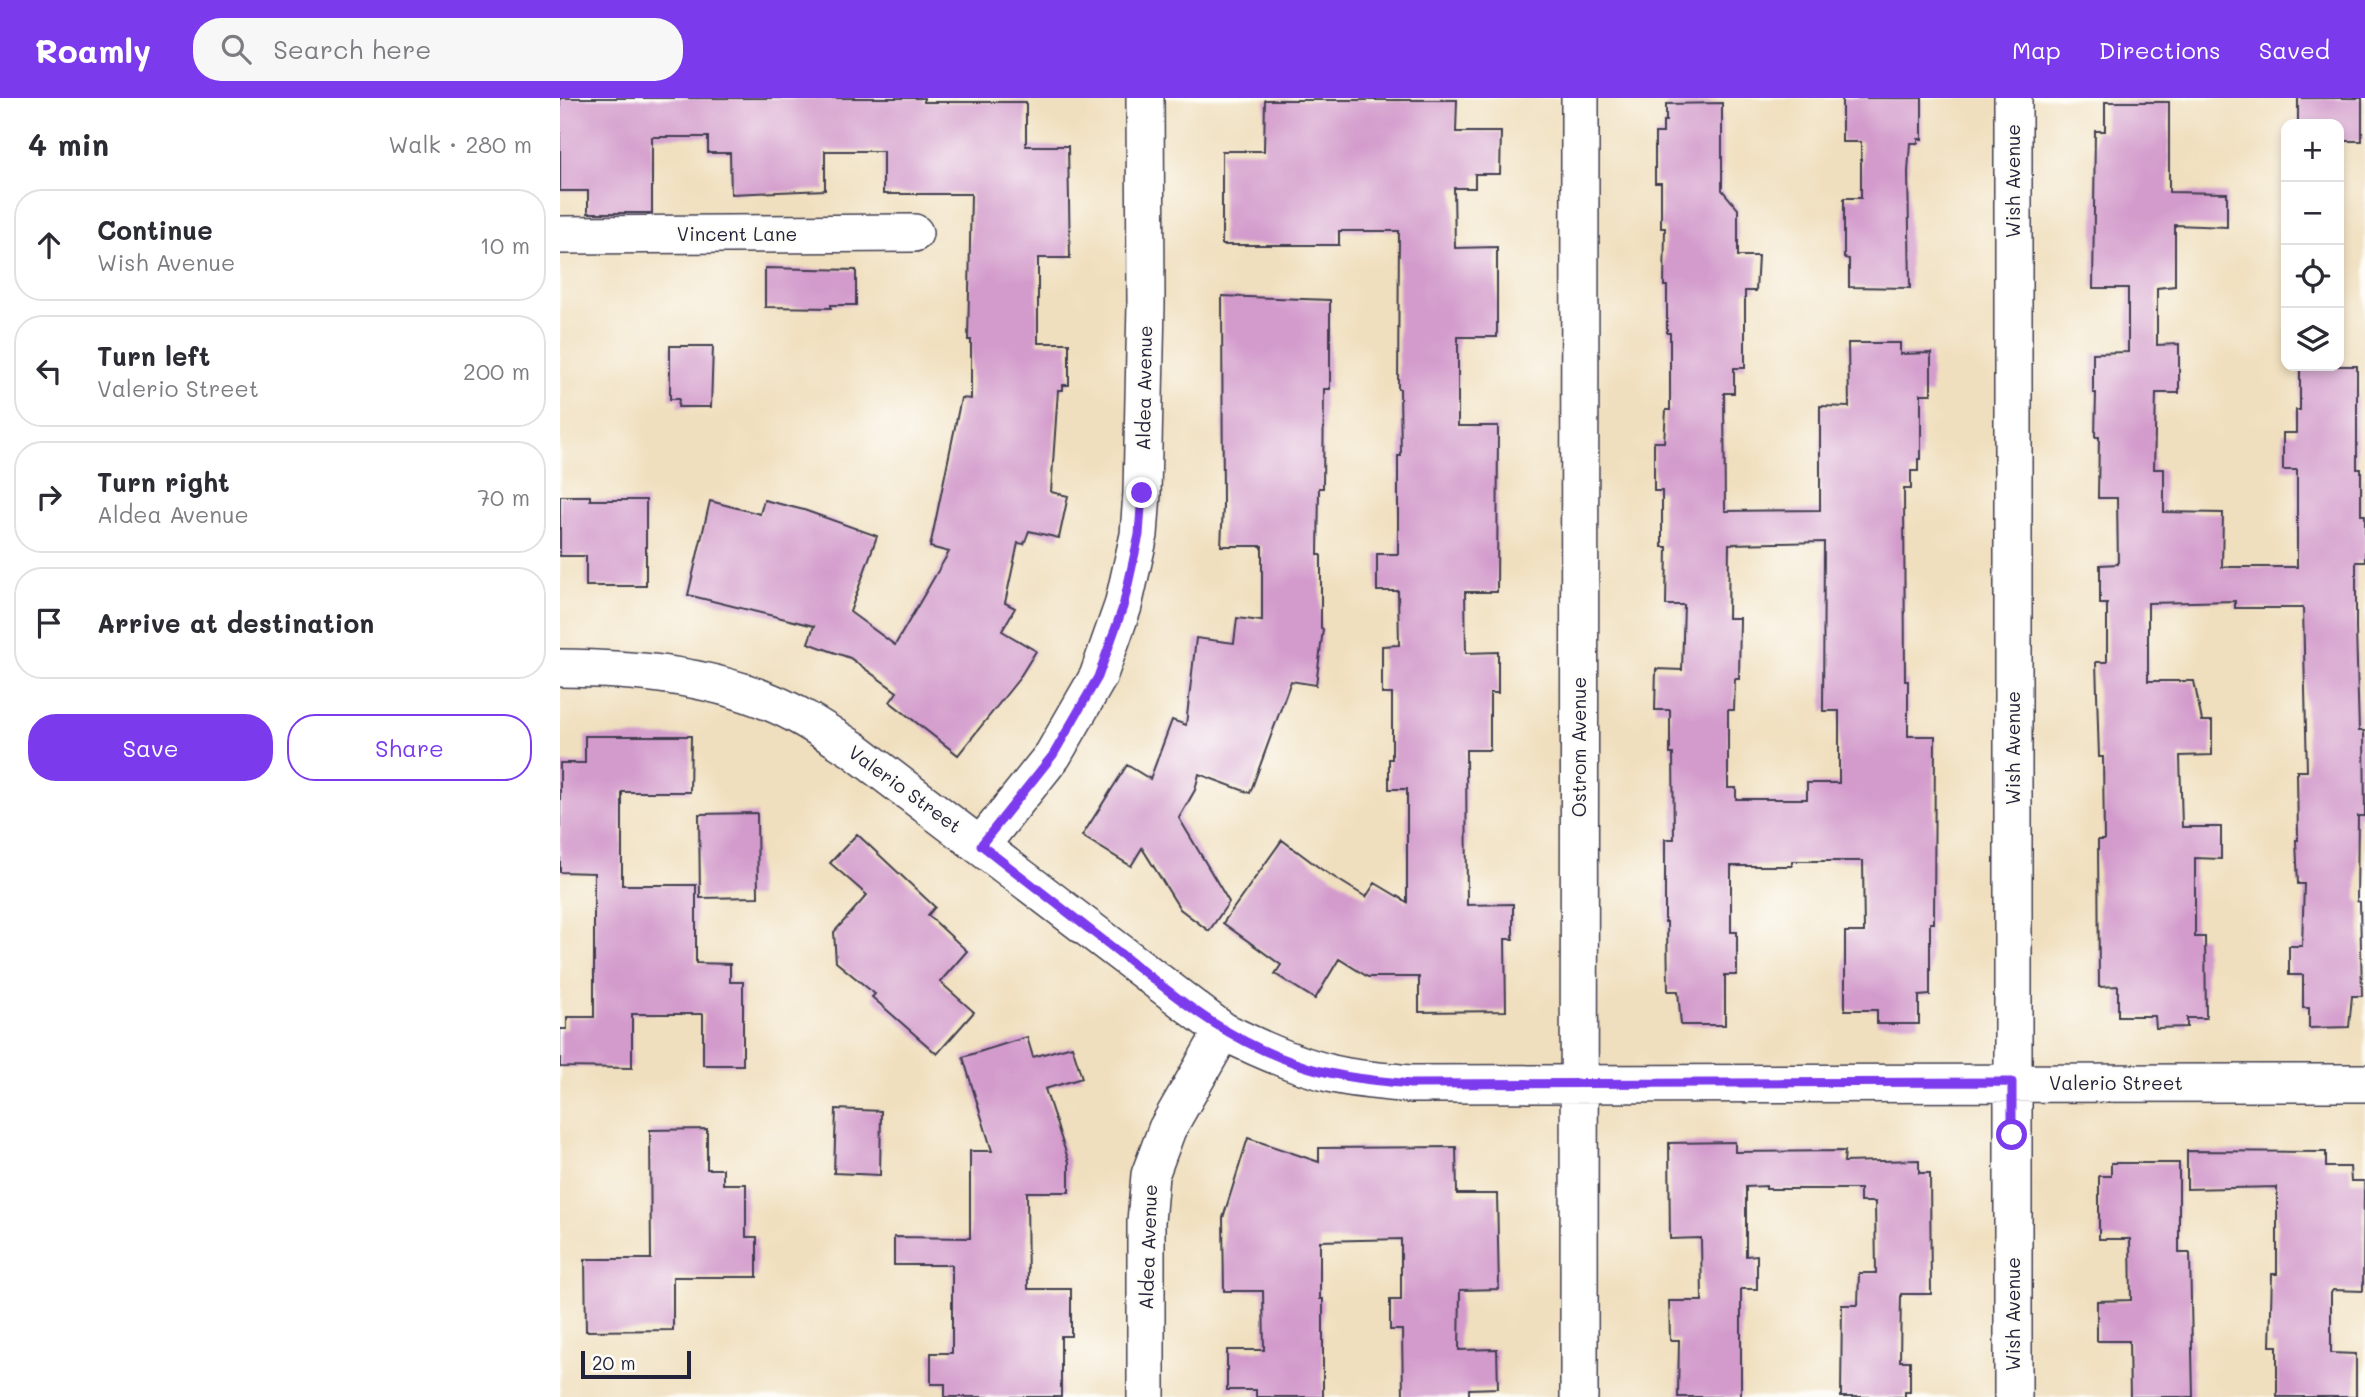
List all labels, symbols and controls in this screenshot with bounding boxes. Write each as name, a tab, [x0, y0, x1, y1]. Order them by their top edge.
search box	[193, 18, 683, 81]
text: Roamly	[35, 28, 151, 71]
icon: search	[217, 30, 255, 68]
text: Search here	[273, 32, 431, 66]
text: Map	[2012, 34, 2061, 65]
text: Directions	[2099, 34, 2221, 65]
text: Saved	[2259, 34, 2330, 65]
map controls	[2281, 119, 2344, 371]
button: +	[2281, 119, 2344, 182]
text: 4 min	[28, 124, 109, 164]
street label: Wish Avenue	[2000, 124, 2025, 238]
text: Walk · 280 m	[388, 129, 532, 159]
button: −	[2281, 182, 2344, 245]
text: Continue	[97, 213, 213, 247]
street label: Vincent Lane	[677, 221, 797, 246]
icon: ahead	[30, 226, 68, 264]
text: 10 m	[480, 230, 530, 260]
button: locate	[2281, 245, 2344, 308]
text: Wish Avenue	[97, 247, 235, 277]
button: layers	[2281, 308, 2344, 371]
street label: Aldea Avenue	[1130, 325, 1157, 451]
text: Turn left	[97, 339, 210, 373]
icon: left	[30, 352, 68, 390]
text: 200 m	[463, 356, 530, 386]
text: Valerio Street	[97, 373, 259, 403]
text: Turn right	[97, 465, 230, 499]
route end	[1126, 477, 1157, 508]
icon: right	[30, 478, 68, 516]
text: 70 m	[477, 482, 530, 512]
text: Aldea Avenue	[97, 499, 249, 529]
icon: arrive	[30, 604, 68, 642]
text: Arrive at destination	[97, 606, 374, 640]
street label: Ostrom Avenue	[1566, 677, 1591, 817]
street label: Wish Avenue	[2000, 691, 2025, 805]
button: Save	[28, 714, 273, 781]
button: Share	[287, 714, 532, 781]
street label: Valerio Street	[844, 739, 967, 838]
street label: Valerio Street	[2049, 1070, 2183, 1095]
route start	[1996, 1119, 2027, 1150]
street label: Aldea Avenue	[1133, 1184, 1162, 1310]
street label: Wish Avenue	[2000, 1257, 2025, 1371]
scale bar	[581, 1348, 691, 1380]
text: 20 m	[592, 1350, 636, 1375]

